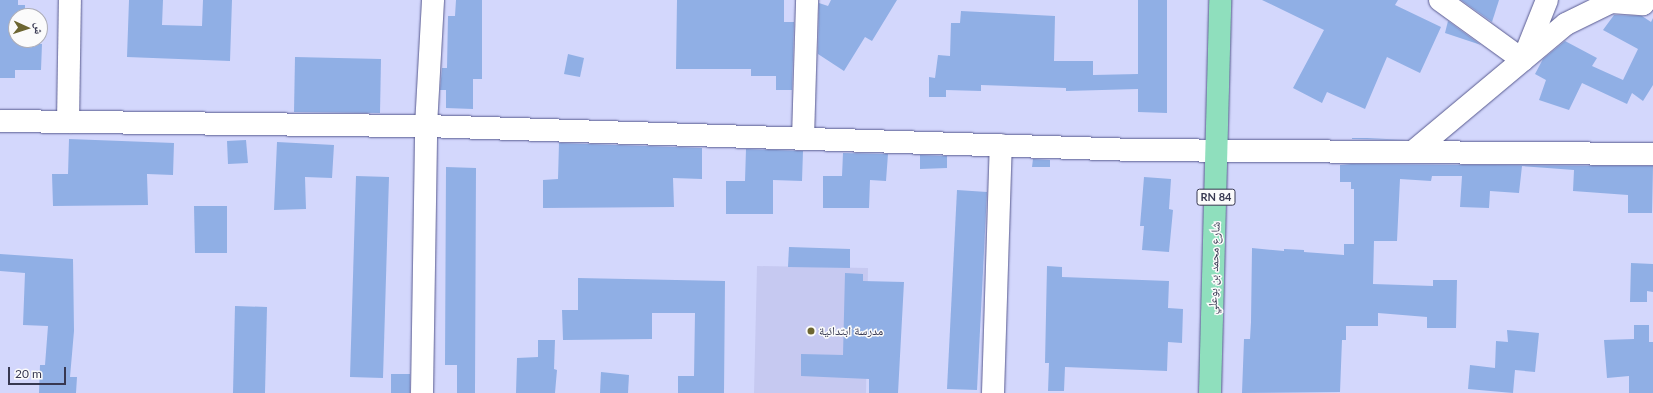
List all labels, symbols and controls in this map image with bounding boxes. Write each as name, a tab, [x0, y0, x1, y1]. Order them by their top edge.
north arrow	[8, 8, 48, 48]
text: ش	[33, 22, 46, 35]
road number: RN 84	[1196, 188, 1236, 206]
street label: شارع محمد بن بوعلي	[1205, 221, 1223, 315]
place label: مدرسة ابتدائية	[819, 324, 883, 338]
marker: مدرسة ابتدائية	[806, 326, 816, 336]
scale bar	[10, 359, 68, 385]
text: 20 m	[15, 366, 42, 381]

